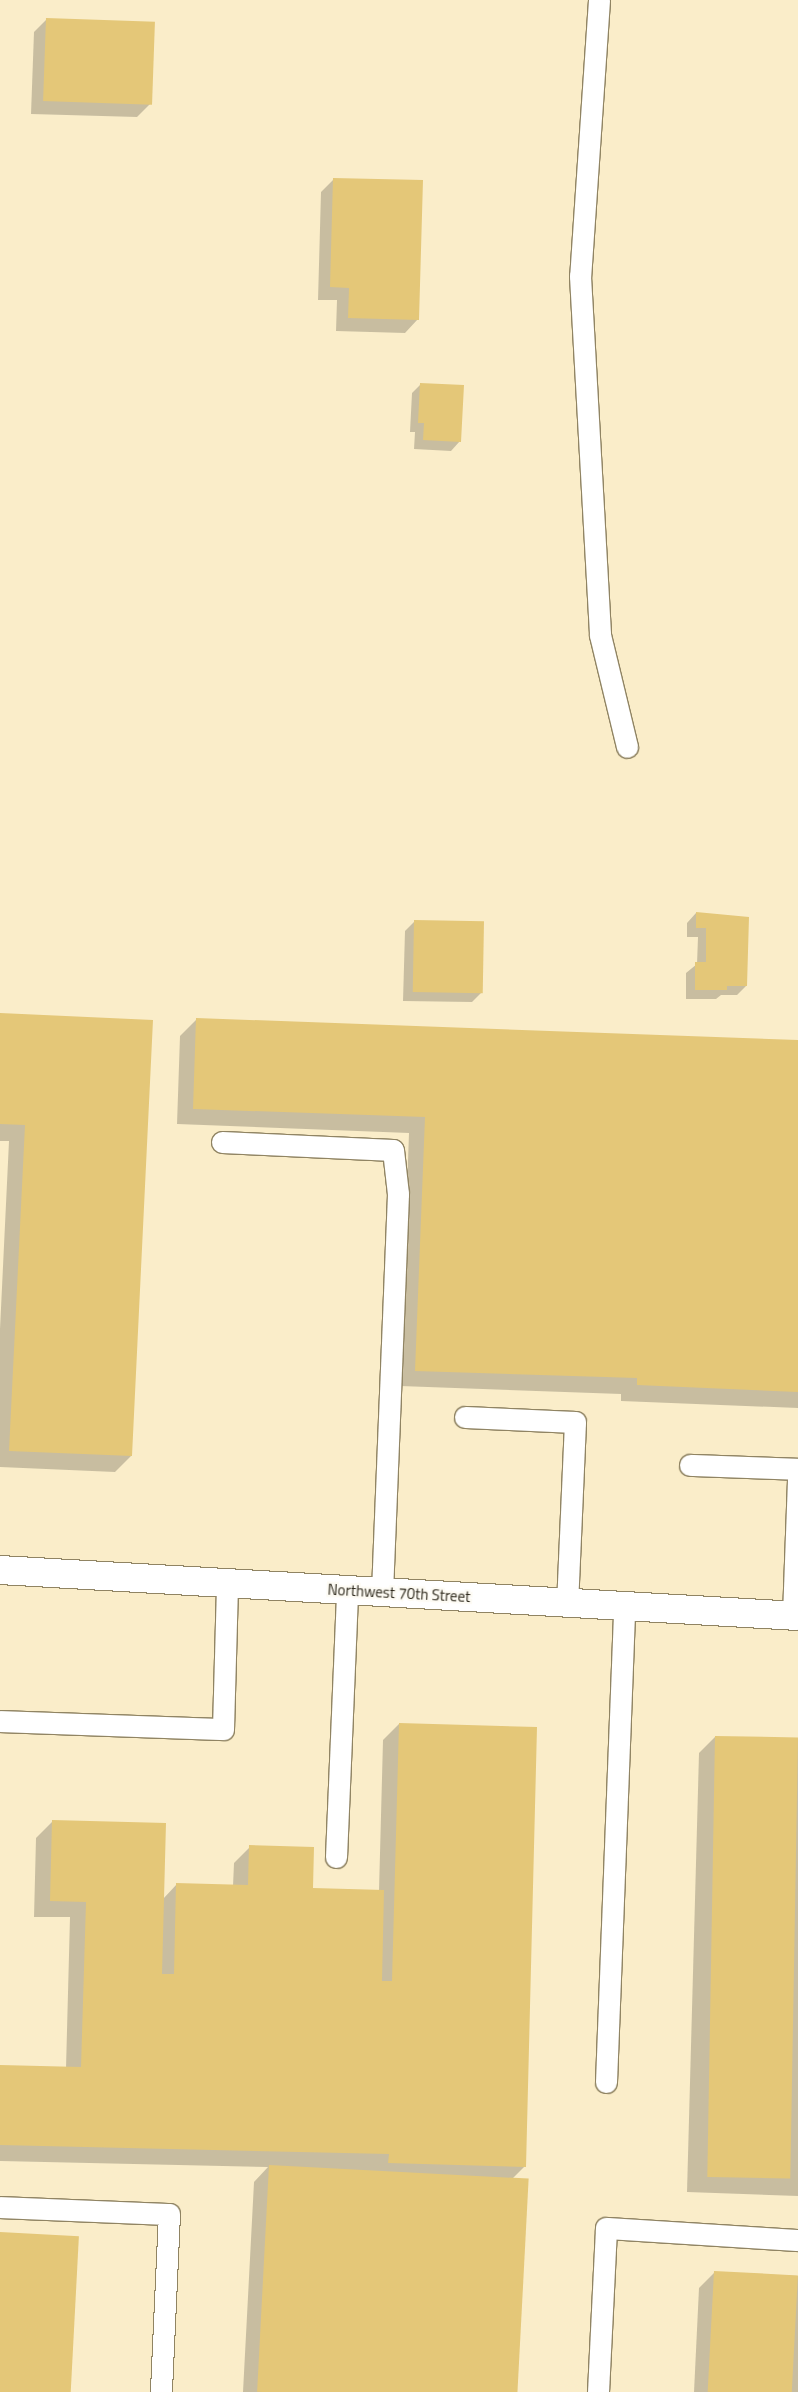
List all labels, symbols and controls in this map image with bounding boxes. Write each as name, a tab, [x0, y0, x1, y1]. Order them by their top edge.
street label: Northwest 70th Street	[327, 1580, 471, 1606]

